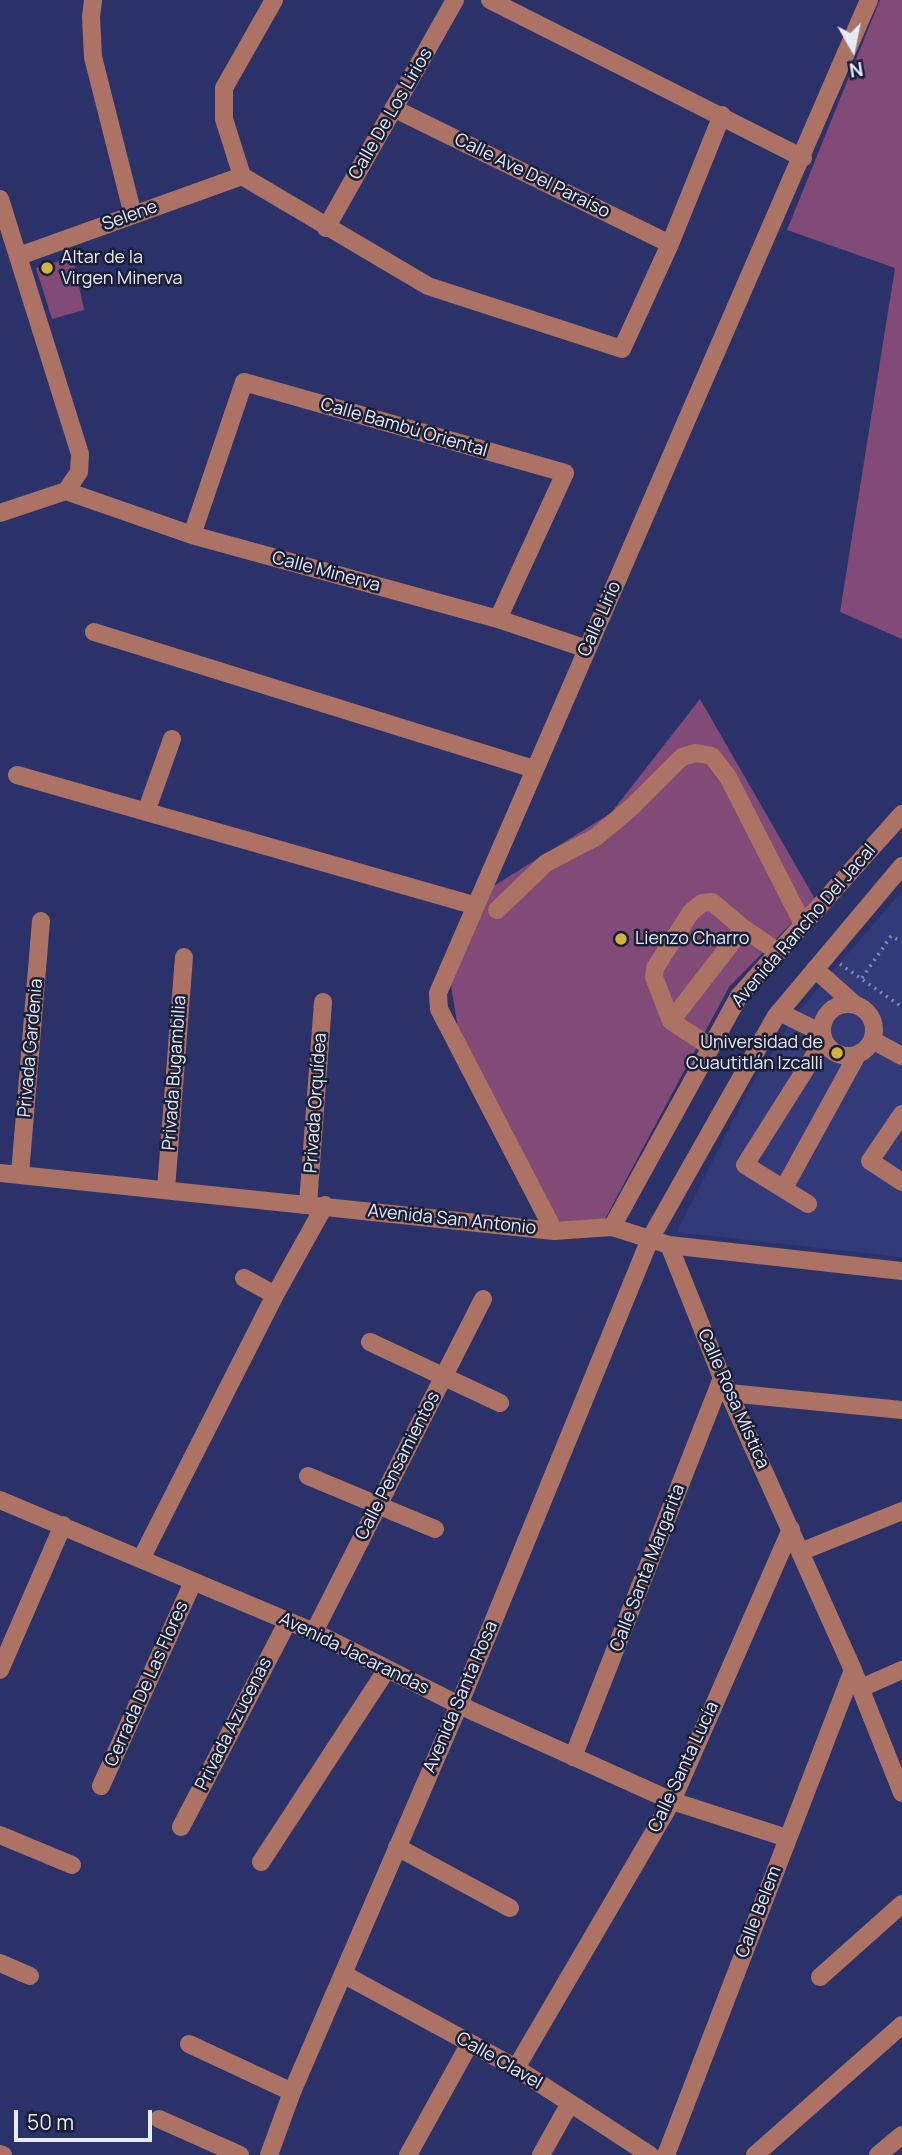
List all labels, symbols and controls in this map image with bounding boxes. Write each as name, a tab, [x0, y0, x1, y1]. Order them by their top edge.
north arrow	[818, 14, 888, 84]
street label: Calle De Los Lirios	[345, 44, 437, 184]
text: N	[848, 56, 865, 84]
street label: Calle Ave Del Paraíso	[451, 129, 613, 223]
street label: Selene	[99, 196, 161, 236]
place label: Altar de la Virgen Minerva	[61, 247, 183, 290]
marker: Altar de la Virgen Minerva	[39, 260, 55, 276]
street label: Calle Bambú Oriental	[318, 394, 490, 462]
street label: Calle Minerva	[270, 547, 382, 597]
street label: Calle Lirio	[574, 578, 626, 660]
street label: Avenida Rancho Del Jacal	[727, 840, 881, 1012]
place label: Lienzo Charro	[635, 928, 749, 950]
marker: Lienzo Charro	[613, 931, 629, 947]
street label: Privada Gardenia	[14, 978, 48, 1118]
street label: Privada Bugambilia	[159, 995, 191, 1151]
street label: Privada Orquídea	[300, 1032, 332, 1174]
place label: Universidad de Cuautitlán Izcalli	[686, 1032, 823, 1074]
marker: Universidad de Cuautitlán Izcalli	[829, 1045, 845, 1061]
street label: Avenida San Antonio	[367, 1200, 537, 1240]
street label: Calle Rosa Mística	[693, 1326, 773, 1472]
street label: Calle Pensamientos	[351, 1388, 445, 1544]
street label: Calle Santa Margarita	[606, 1481, 690, 1655]
street label: Cerrada De Las Flores	[101, 1598, 193, 1770]
street label: Avenida Jacarandas	[276, 1608, 432, 1700]
street label: Avenida Santa Rosa	[419, 1618, 503, 1776]
street label: Privada Azucenas	[191, 1654, 277, 1794]
street label: Calle Santa Lucía	[644, 1698, 724, 1836]
street label: Calle Belem	[732, 1863, 786, 1961]
street label: Calle Clavel	[452, 2028, 546, 2094]
scale bar	[18, 2096, 156, 2140]
text: 50 m	[27, 2108, 74, 2136]

